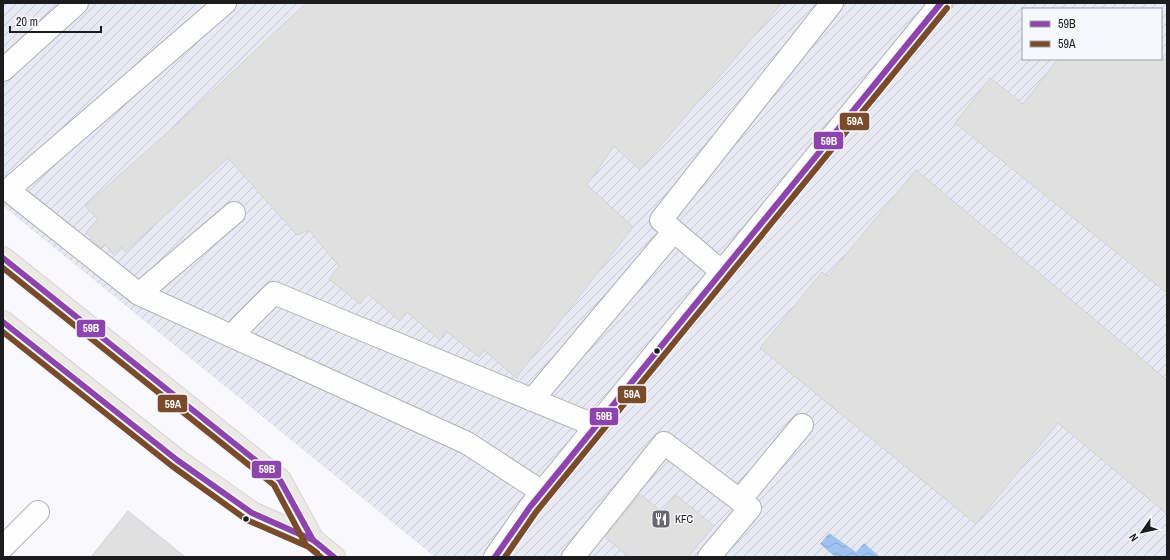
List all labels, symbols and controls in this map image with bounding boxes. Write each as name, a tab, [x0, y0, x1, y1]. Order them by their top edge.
scale bar	[10, 8, 101, 34]
legend	[1022, 8, 1162, 60]
text: 20 m	[16, 14, 38, 30]
text: 59B	[1058, 16, 1076, 32]
text: 59A	[1058, 36, 1076, 52]
line badge: 59A	[839, 112, 870, 131]
text: 59A	[847, 114, 864, 128]
line badge: 59B	[813, 131, 844, 150]
text: 59B	[821, 134, 838, 148]
line badge: 59B	[76, 319, 106, 338]
text: 59B	[83, 321, 100, 335]
unlabelled marker	[652, 346, 662, 356]
line badge: 59A	[617, 385, 647, 404]
text: 59A	[624, 387, 641, 401]
line badge: 59A	[157, 394, 188, 413]
text: 59A	[165, 397, 182, 411]
line badge: 59B	[589, 407, 619, 426]
text: 59B	[596, 409, 613, 423]
line badge: 59B	[251, 460, 282, 479]
text: 59B	[259, 462, 276, 476]
restaurant icon: KFC	[650, 508, 672, 530]
place label: KFC	[675, 512, 694, 526]
north arrow	[1122, 512, 1162, 552]
unlabelled marker	[241, 514, 251, 524]
text: N	[1126, 531, 1141, 544]

